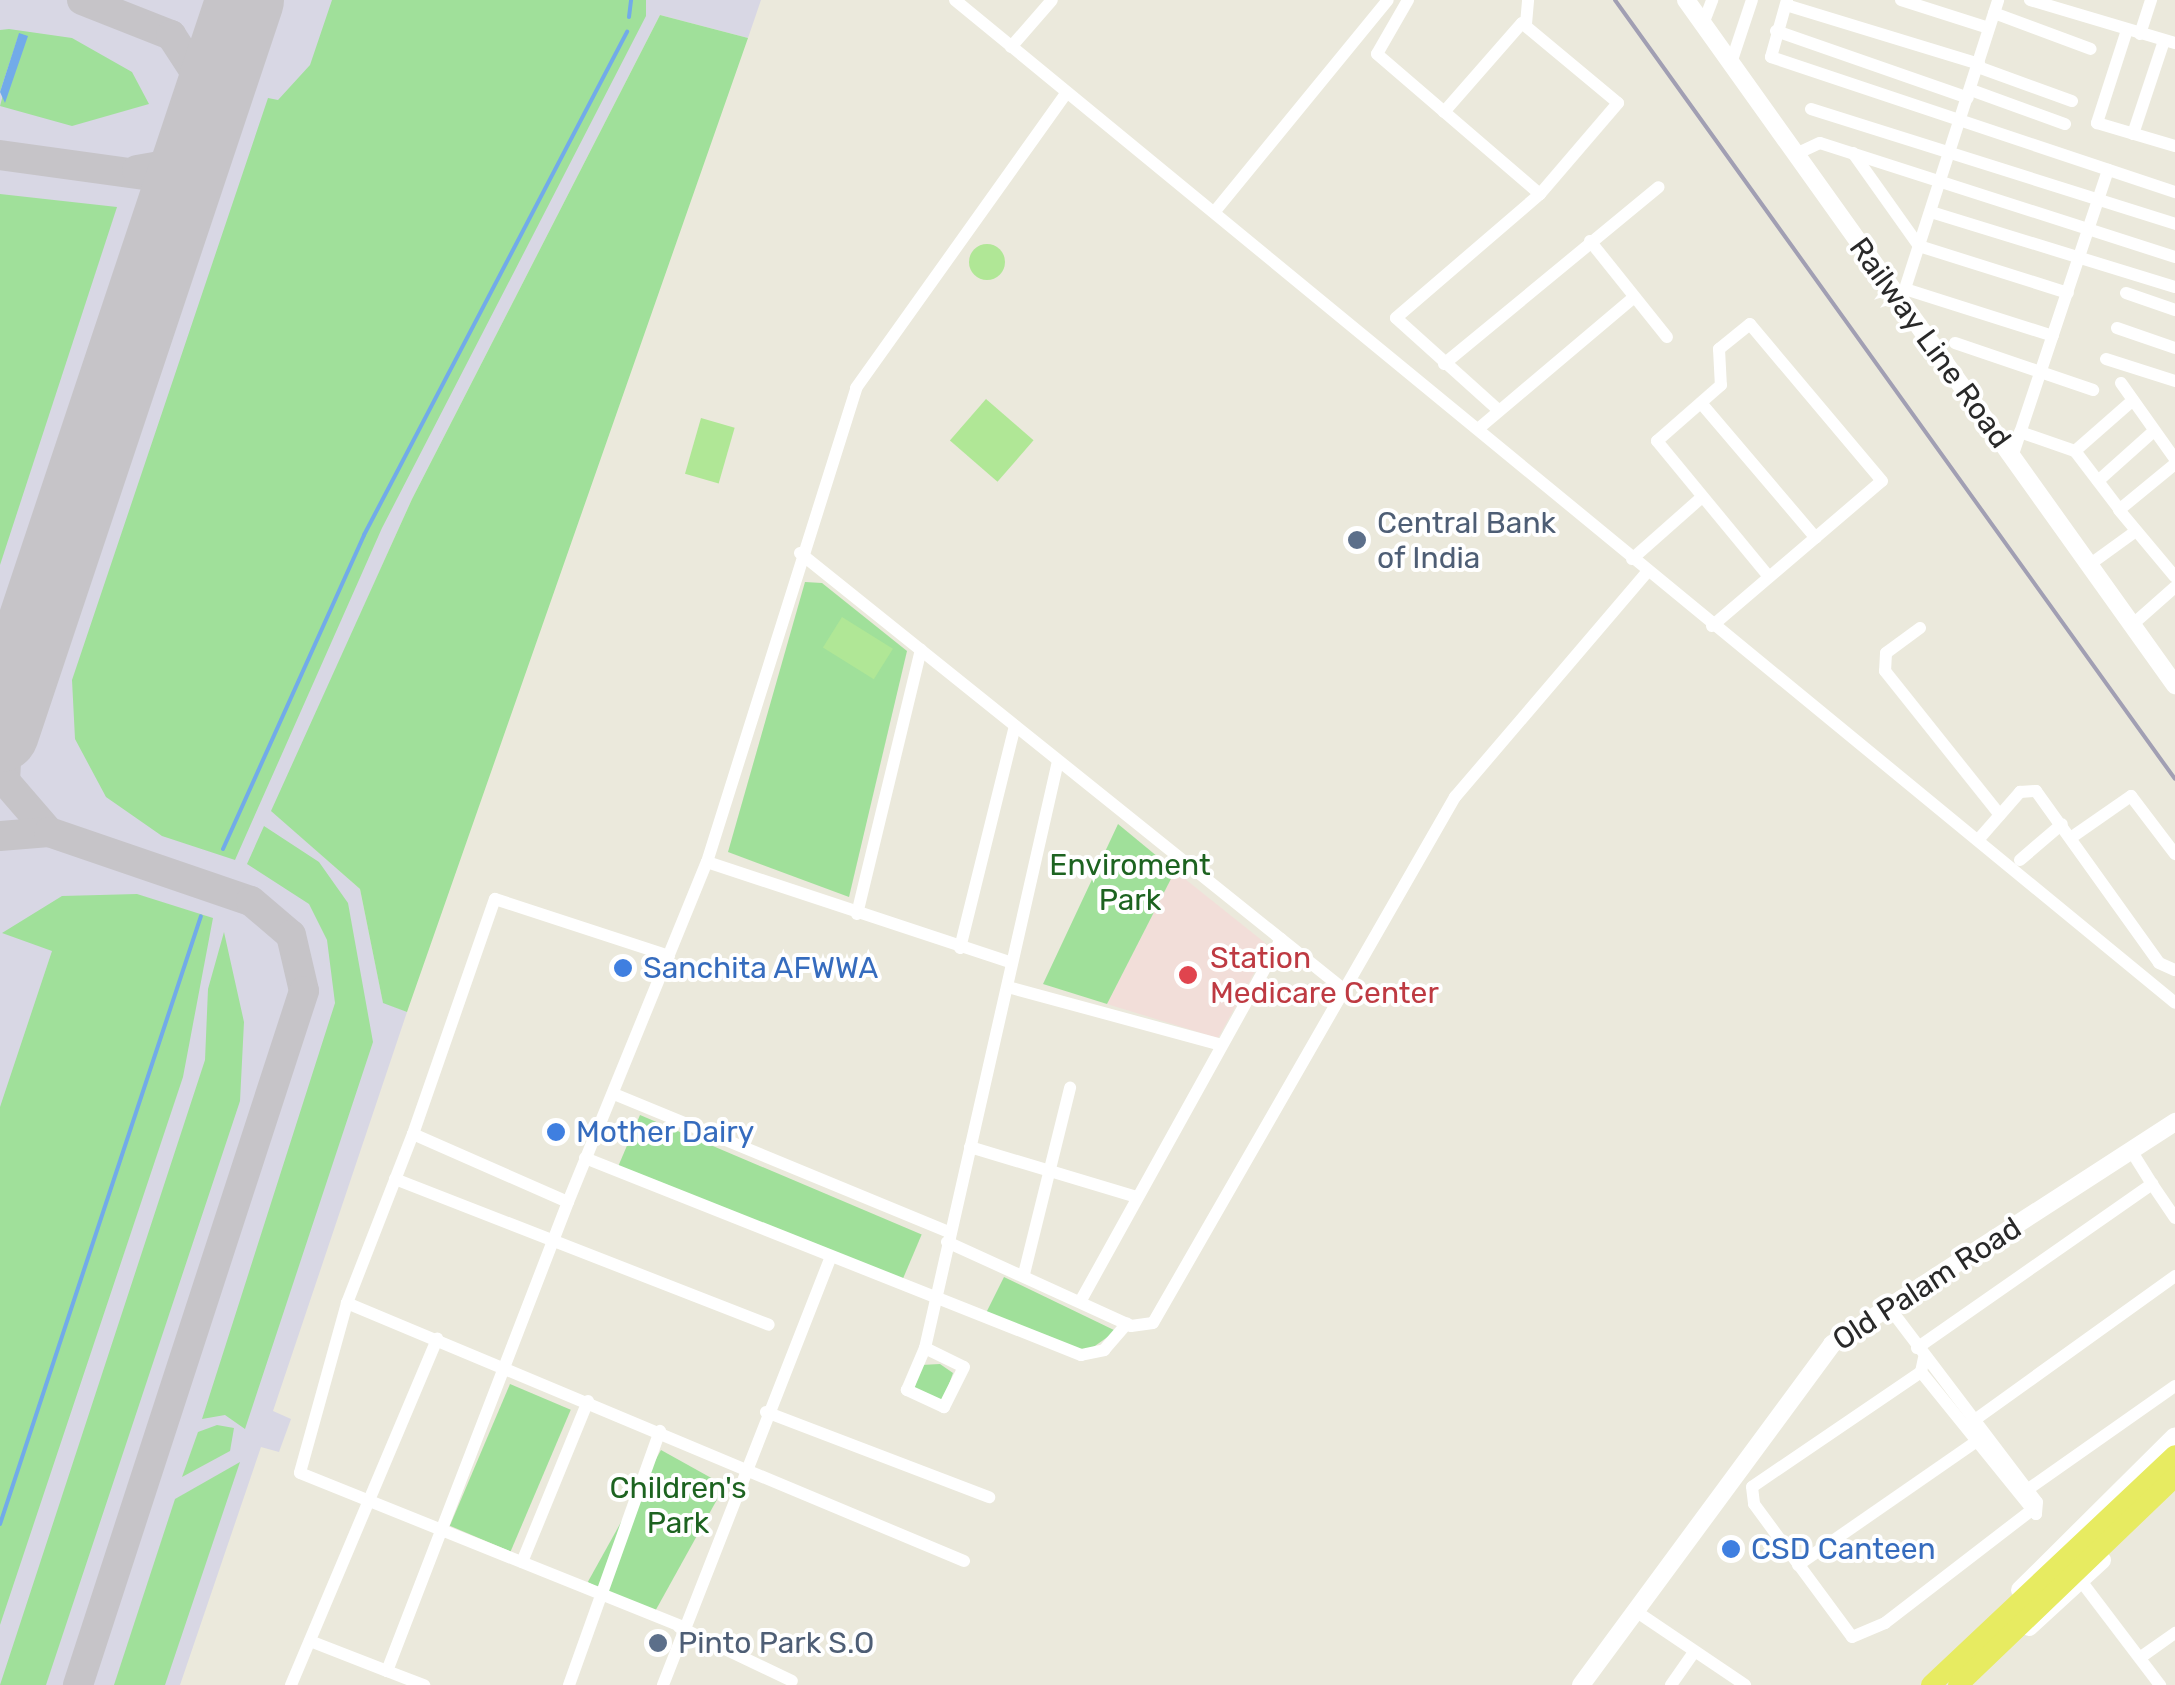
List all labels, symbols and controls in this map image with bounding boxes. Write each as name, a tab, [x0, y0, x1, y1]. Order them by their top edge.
street label: Railway Line Road	[1841, 230, 2019, 456]
place label: Central Bank of India	[1377, 505, 1556, 576]
marker: Central Bank of India	[1346, 529, 1368, 551]
park label: Enviroment Park	[1049, 847, 1211, 918]
place label: Station Medicare Center	[1210, 940, 1439, 1010]
place label: Sanchita AFWWA	[643, 950, 879, 986]
marker: Sanchita AFWWA	[612, 957, 634, 979]
marker: Station Medicare Center	[1175, 962, 1201, 988]
place label: Mother Dairy	[576, 1114, 755, 1150]
marker: Mother Dairy	[545, 1121, 567, 1143]
street label: Old Palam Road	[1826, 1210, 2028, 1358]
park label: Children's Park	[609, 1470, 747, 1540]
place label: CSD Canteen	[1751, 1531, 1936, 1567]
marker: CSD Canteen	[1720, 1538, 1742, 1560]
place label: Pinto Park S.O	[678, 1625, 875, 1661]
marker: Pinto Park S.O	[647, 1632, 669, 1654]

